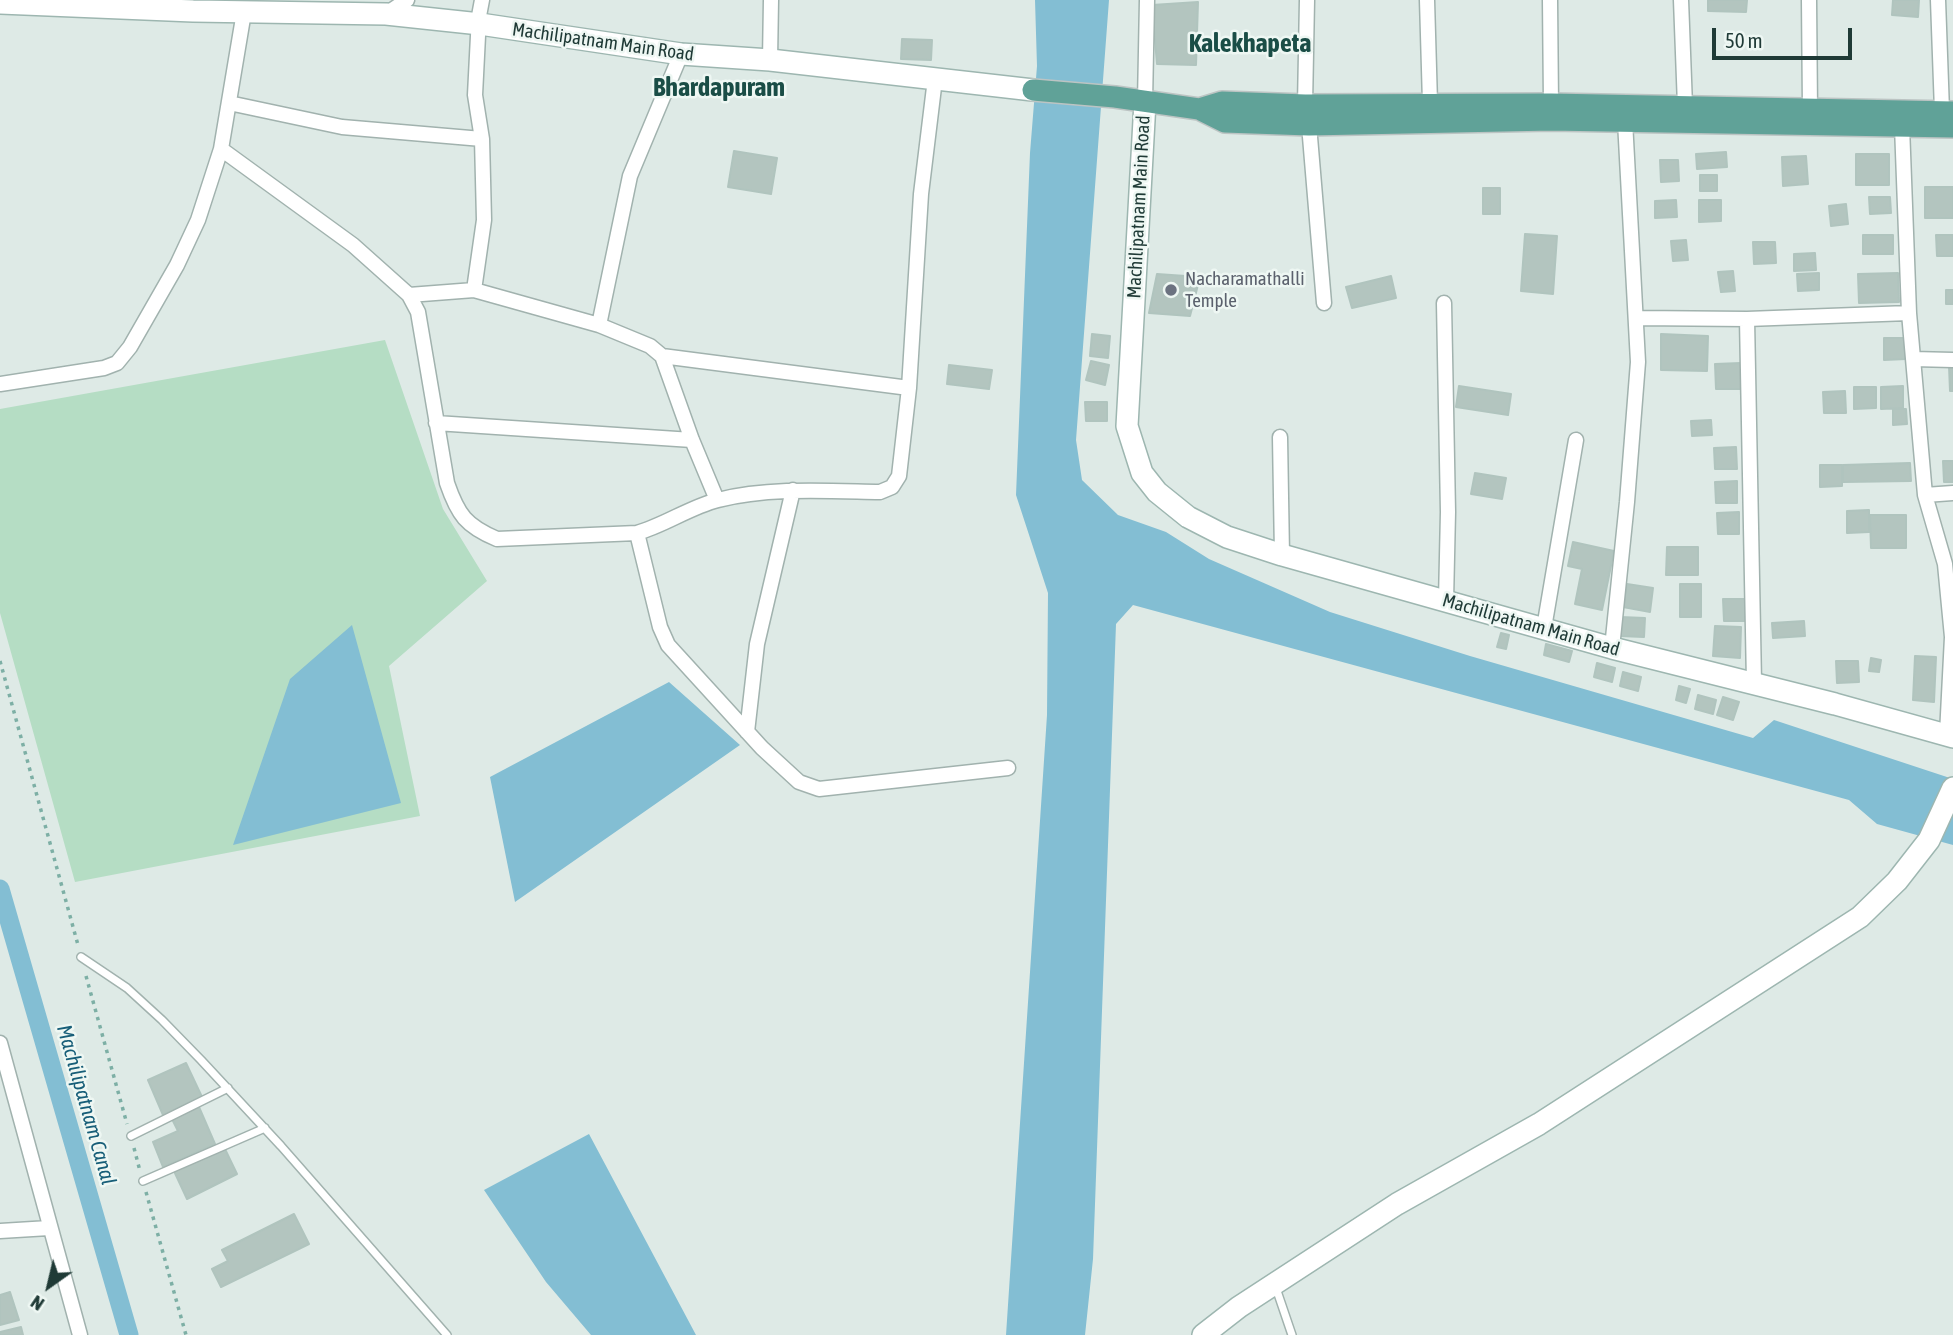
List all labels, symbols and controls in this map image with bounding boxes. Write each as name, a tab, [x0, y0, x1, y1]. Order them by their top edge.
scale bar	[1715, 14, 1855, 58]
street label: Machilipatnam Main Road	[511, 18, 695, 66]
district label: Kalekhapeta	[1189, 28, 1311, 60]
text: 50 m	[1725, 28, 1763, 52]
district label: Bhardapuram	[653, 72, 785, 104]
street label: Machilipatnam Main Road	[1123, 115, 1155, 299]
place label: Nacharamathalli Temple	[1185, 268, 1305, 312]
marker: Nacharamathalli Temple	[1163, 282, 1179, 298]
street label: Machilipatnam Main Road	[1440, 589, 1622, 661]
water label: Machilipatnam Canal	[51, 1022, 121, 1188]
north arrow	[14, 1251, 84, 1321]
text: N	[26, 1291, 48, 1316]

